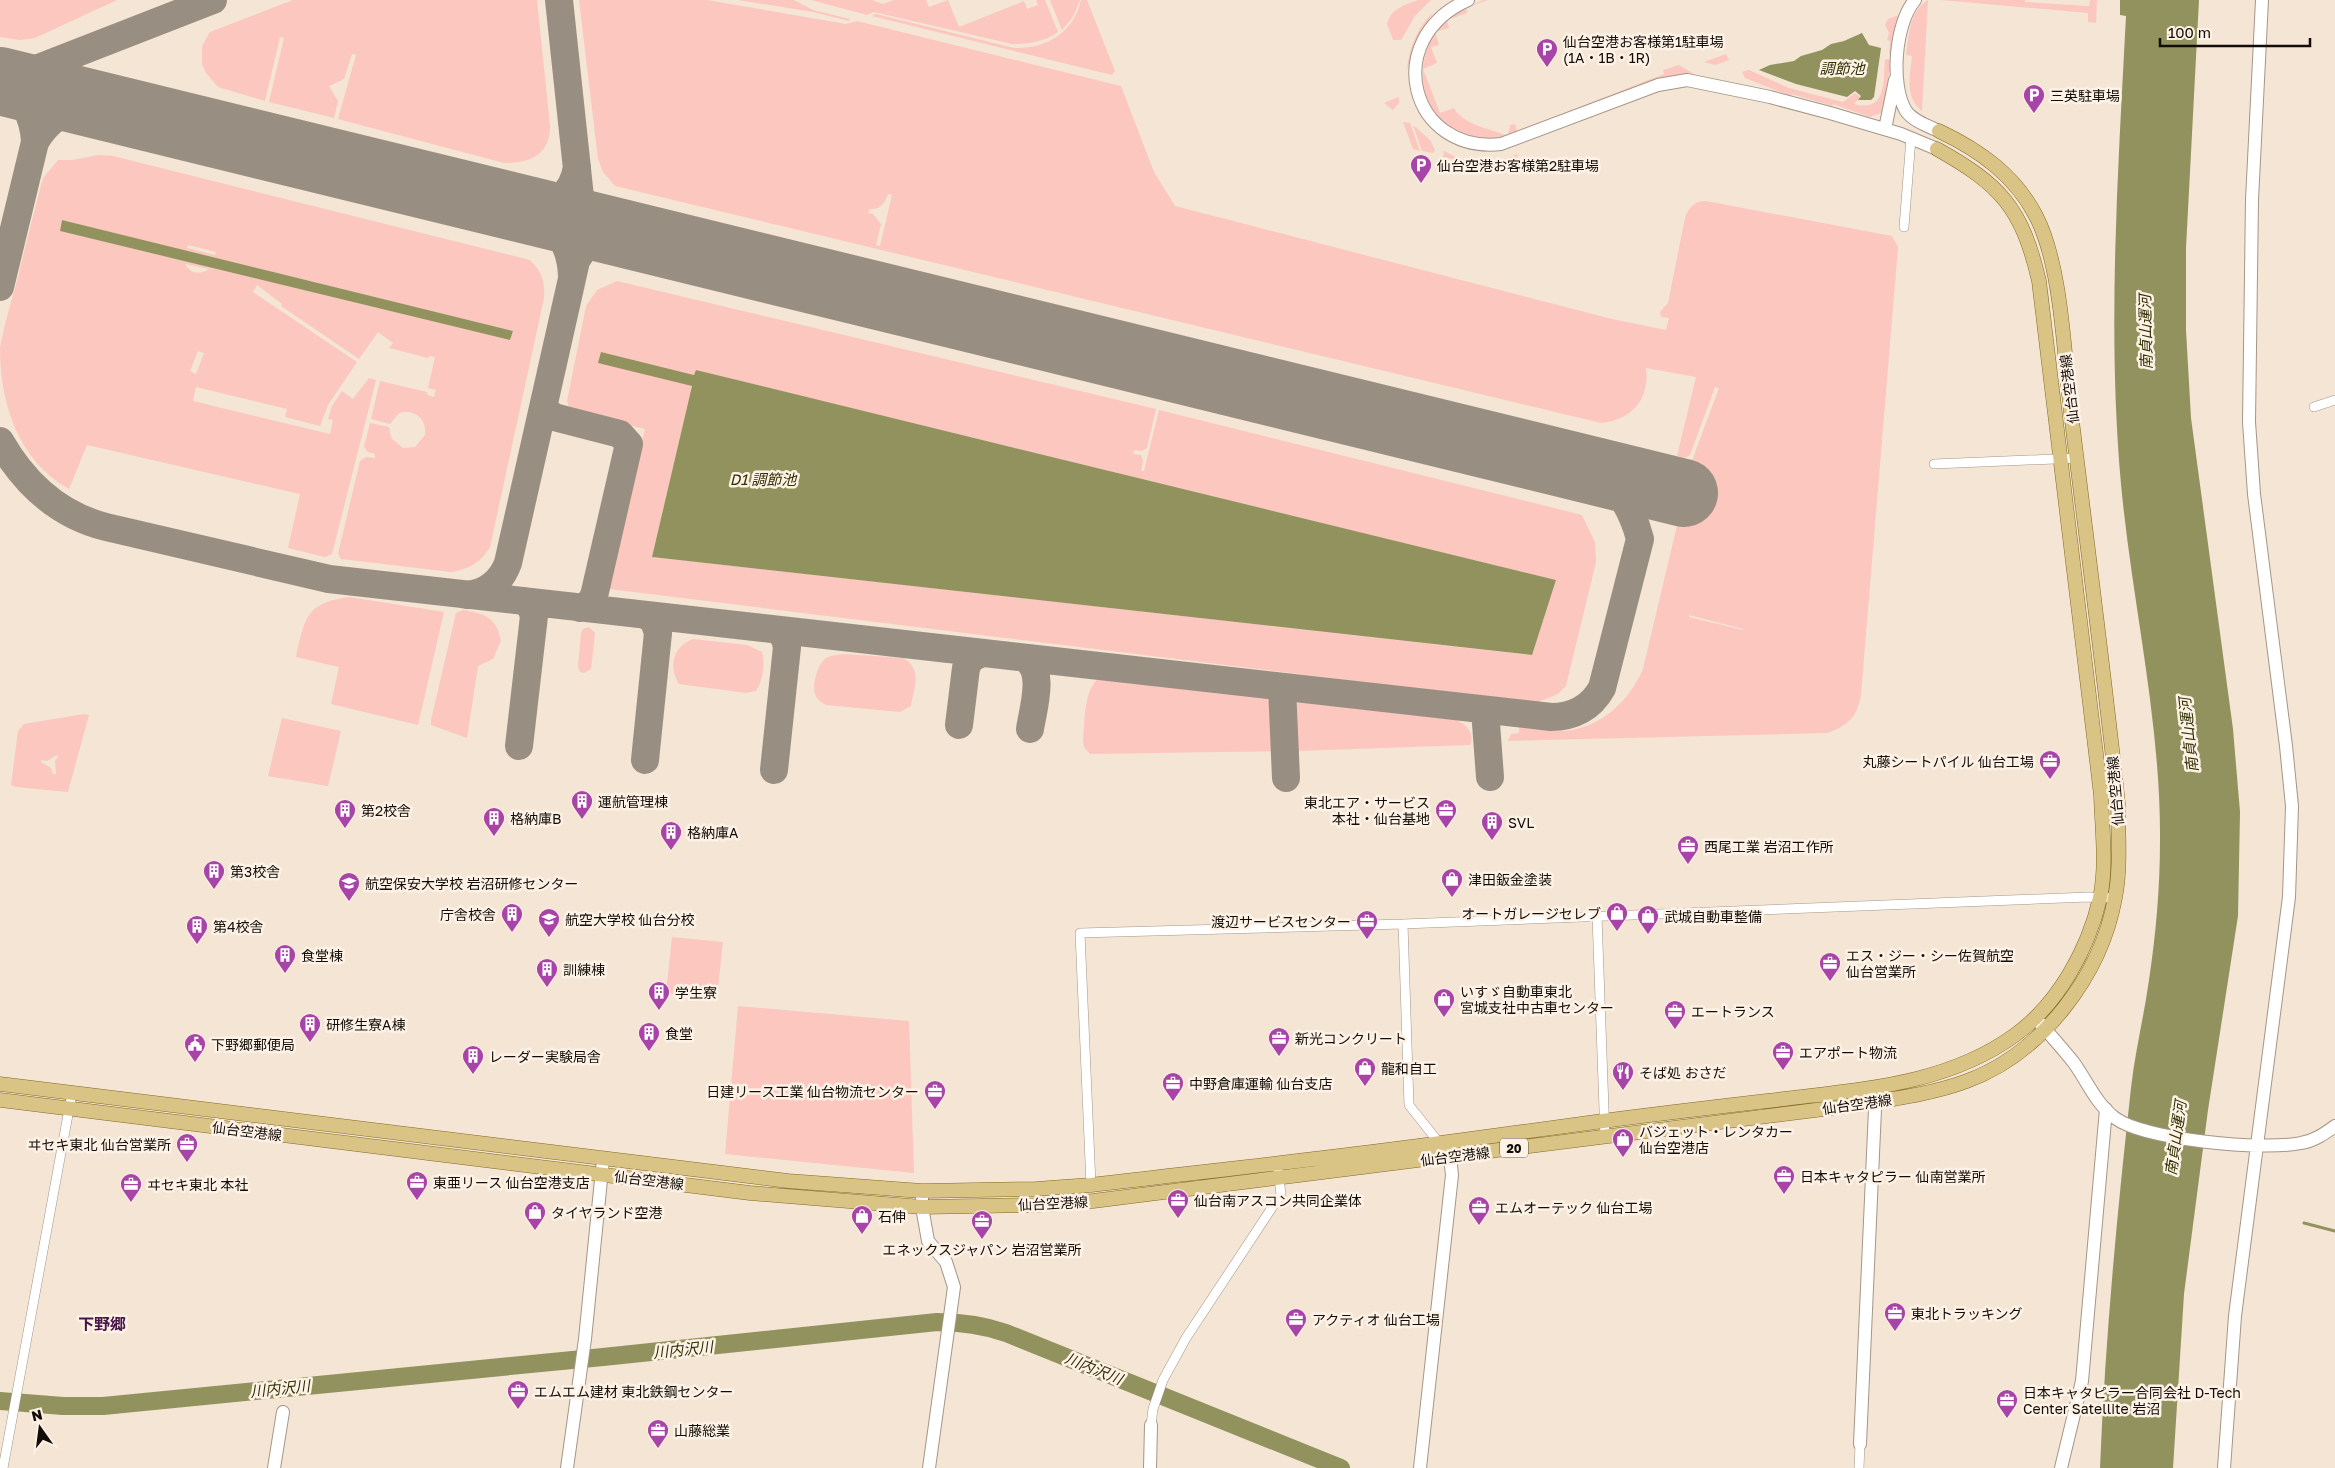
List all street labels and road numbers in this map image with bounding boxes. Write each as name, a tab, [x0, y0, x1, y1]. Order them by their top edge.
street label: 仙台空港線	[2056, 353, 2082, 425]
street label: 仙台空港線	[2103, 755, 2127, 827]
street label: 仙台空港線	[1821, 1091, 1893, 1117]
street label: 仙台空港線	[211, 1118, 283, 1144]
road number: 20	[1500, 1138, 1528, 1158]
street label: 仙台空港線	[1419, 1143, 1491, 1169]
street label: 仙台空港線	[613, 1167, 685, 1193]
street label: 仙台空港線	[1018, 1193, 1088, 1213]

